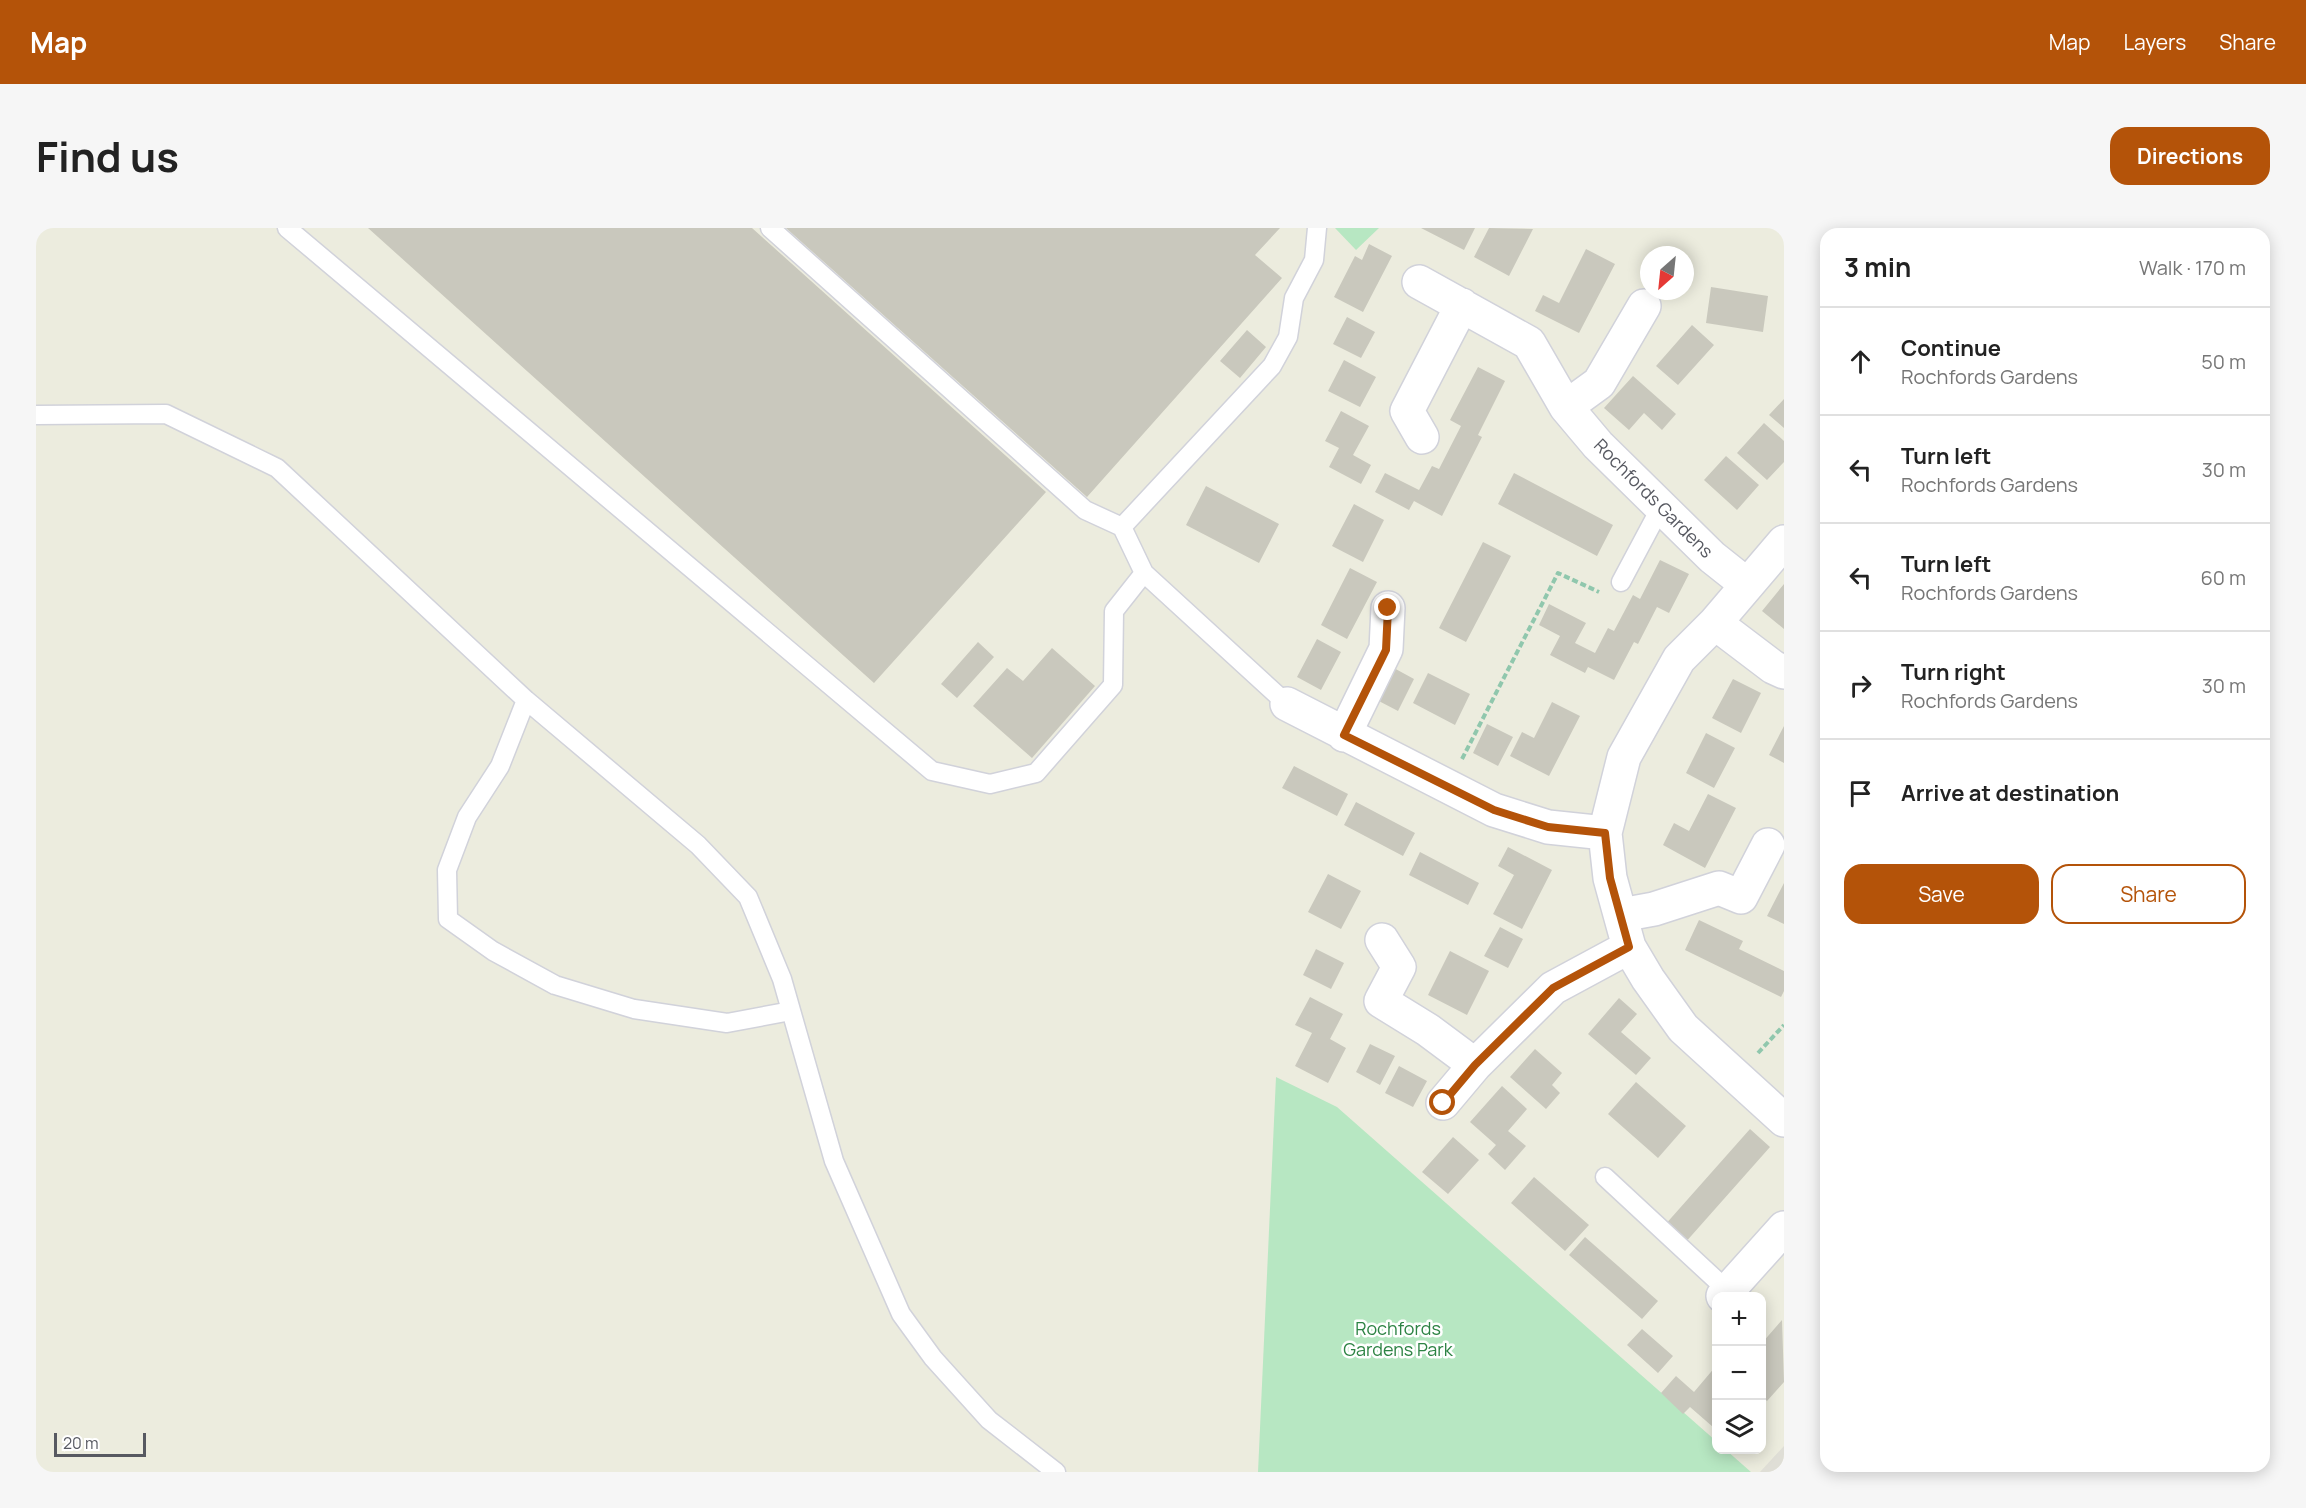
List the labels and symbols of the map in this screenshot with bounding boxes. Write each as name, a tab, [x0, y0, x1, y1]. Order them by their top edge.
north arrow	[1640, 246, 1694, 300]
street label: Rochfords Gardens	[1589, 433, 1719, 563]
route end	[1374, 594, 1400, 620]
route start	[1429, 1089, 1455, 1115]
park label: Rochfords Gardens Park	[1343, 1316, 1454, 1361]
scale bar	[54, 1430, 146, 1458]

